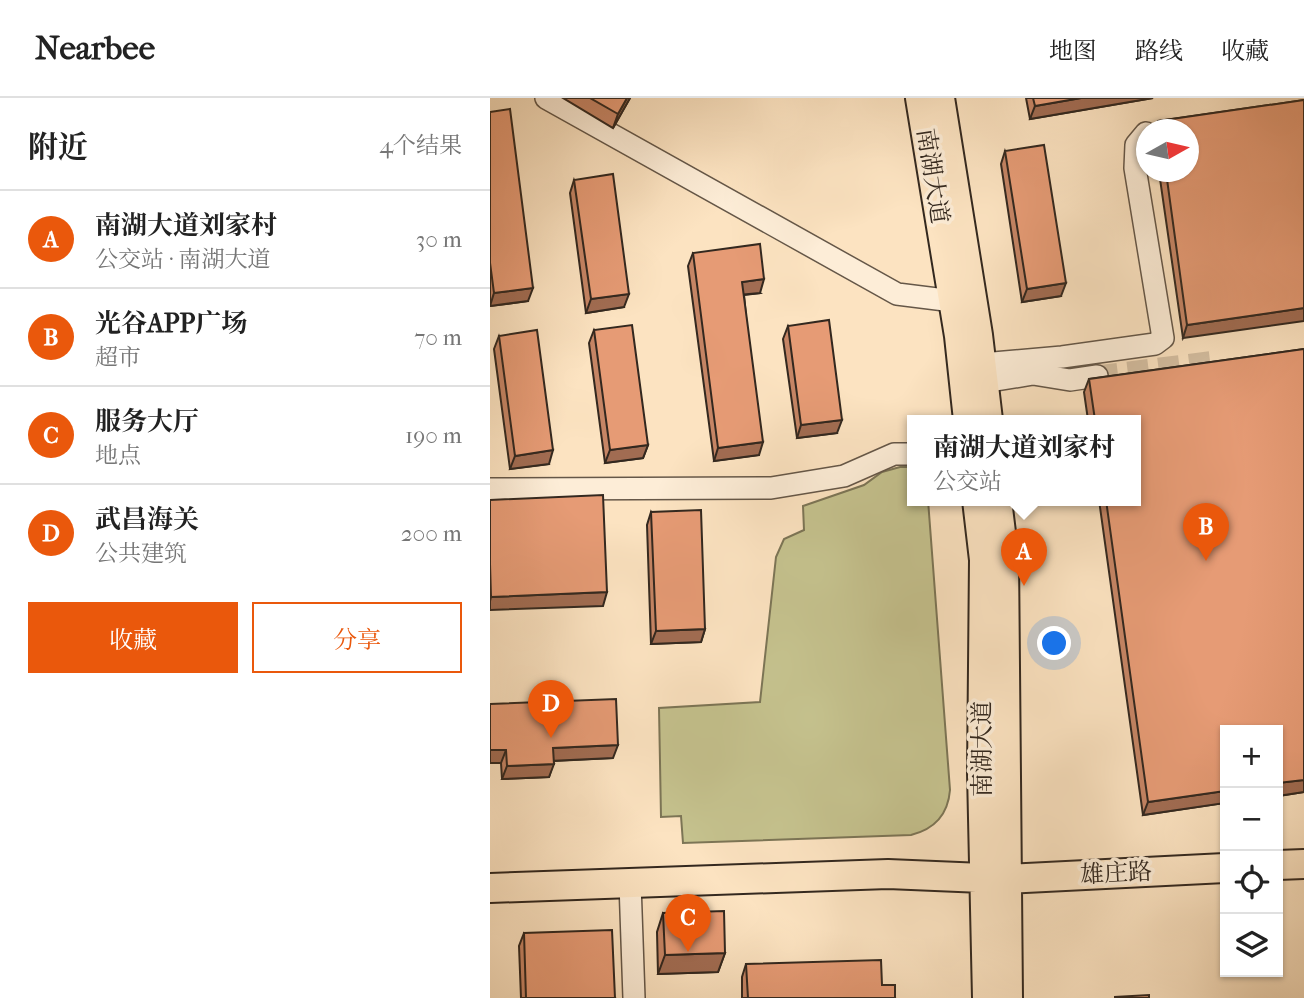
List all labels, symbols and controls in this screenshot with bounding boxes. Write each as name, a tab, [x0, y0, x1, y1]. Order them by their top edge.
text: Nearbee	[35, 29, 155, 68]
text: 地图	[1049, 37, 1097, 65]
text: 路线	[1135, 37, 1183, 65]
text: 收藏	[1221, 37, 1269, 65]
north arrow	[1136, 119, 1199, 182]
street label: 南湖大道	[912, 126, 954, 226]
text: 附近	[28, 130, 88, 165]
text: 4个结果	[379, 132, 462, 159]
text: 南湖大道刘家村	[95, 210, 277, 241]
text: A	[44, 226, 58, 253]
text: 30 m	[416, 226, 462, 253]
text: 公交站 · 南湖大道	[95, 246, 271, 273]
text: 光谷APP广场	[95, 308, 247, 339]
text: B	[44, 324, 58, 351]
text: 70 m	[414, 324, 462, 351]
text: 超市	[95, 344, 141, 371]
text: 服务大厅	[95, 406, 199, 437]
popup	[907, 415, 1141, 506]
text: C	[43, 422, 59, 449]
text: 190 m	[405, 422, 462, 449]
text: 南湖大道刘家村	[933, 432, 1115, 463]
text: 地点	[95, 442, 141, 469]
text: 公交站	[933, 468, 1002, 495]
pin: B	[1183, 503, 1229, 561]
text: 武昌海关	[95, 504, 199, 535]
text: D	[42, 520, 60, 547]
text: 200 m	[401, 520, 462, 547]
pin: A	[1001, 528, 1047, 586]
text: 公共建筑	[95, 540, 187, 567]
button: 收藏	[28, 602, 238, 673]
button: 分享	[252, 602, 462, 673]
your location	[1037, 626, 1071, 660]
pin: D	[528, 680, 574, 738]
street label: 南湖大道	[968, 701, 996, 797]
map controls	[1220, 725, 1283, 977]
button: +	[1220, 725, 1283, 788]
button: −	[1220, 788, 1283, 851]
button: locate	[1220, 851, 1283, 914]
street label: 雄庄路	[1079, 857, 1153, 889]
pin: C	[665, 894, 711, 952]
button: layers	[1220, 914, 1283, 977]

